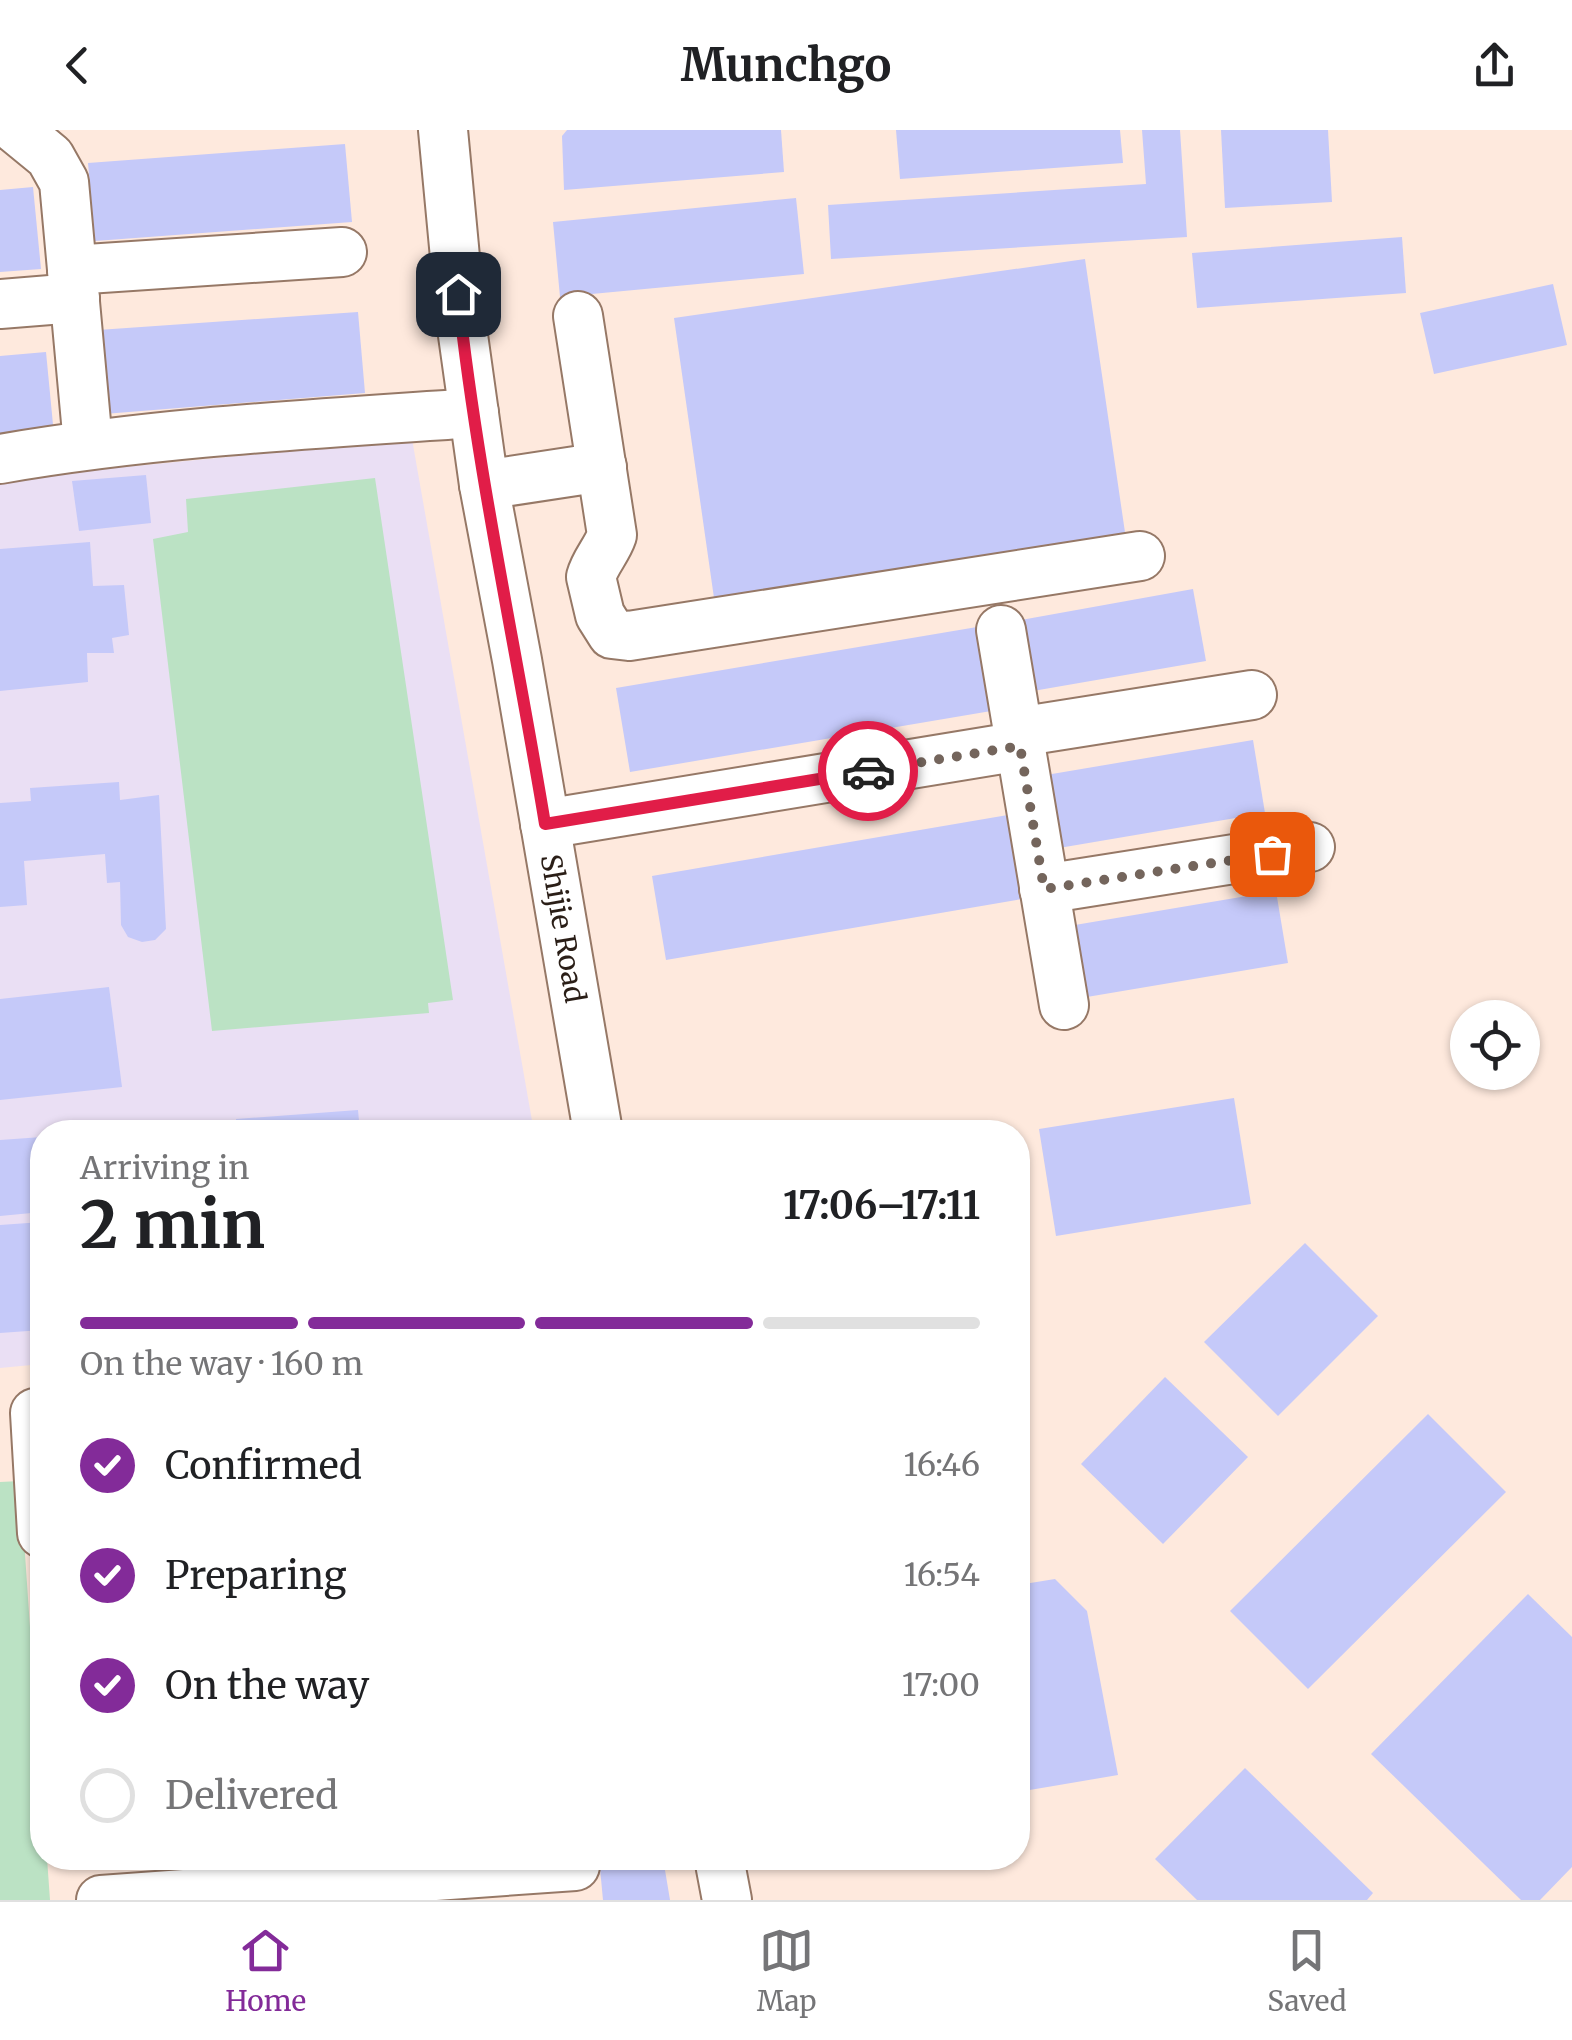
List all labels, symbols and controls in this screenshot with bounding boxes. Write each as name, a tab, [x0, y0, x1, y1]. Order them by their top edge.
text: Munchgo	[681, 37, 891, 93]
icon: back	[50, 38, 105, 93]
icon: share	[1467, 38, 1522, 93]
pin	[416, 252, 501, 337]
icon: home	[431, 267, 486, 322]
courier	[818, 721, 918, 821]
icon: car	[841, 744, 896, 799]
pin	[1230, 812, 1315, 897]
icon: bag	[1245, 827, 1300, 882]
street label: Shijie Road	[533, 852, 594, 1006]
map controls	[1450, 1000, 1540, 1090]
button: locate	[1450, 1000, 1540, 1090]
text: Arriving in	[80, 1148, 249, 1188]
text: 17:06–17:11	[783, 1182, 980, 1229]
text: 2 min	[80, 1184, 265, 1266]
text: On the way · 160 m	[80, 1344, 363, 1384]
icon: check	[80, 1438, 135, 1493]
text: Confirmed	[165, 1442, 362, 1489]
text: 16:46	[904, 1445, 980, 1485]
icon: check	[80, 1548, 135, 1603]
text: Preparing	[165, 1552, 347, 1599]
text: 16:54	[904, 1555, 980, 1595]
icon: check	[80, 1658, 135, 1713]
text: On the way	[165, 1662, 369, 1709]
text: 17:00	[902, 1665, 980, 1705]
text: Delivered	[165, 1772, 338, 1819]
tab: Home	[225, 1923, 306, 2019]
tab: Map	[757, 1923, 817, 2019]
tab: Saved	[1267, 1923, 1347, 2019]

